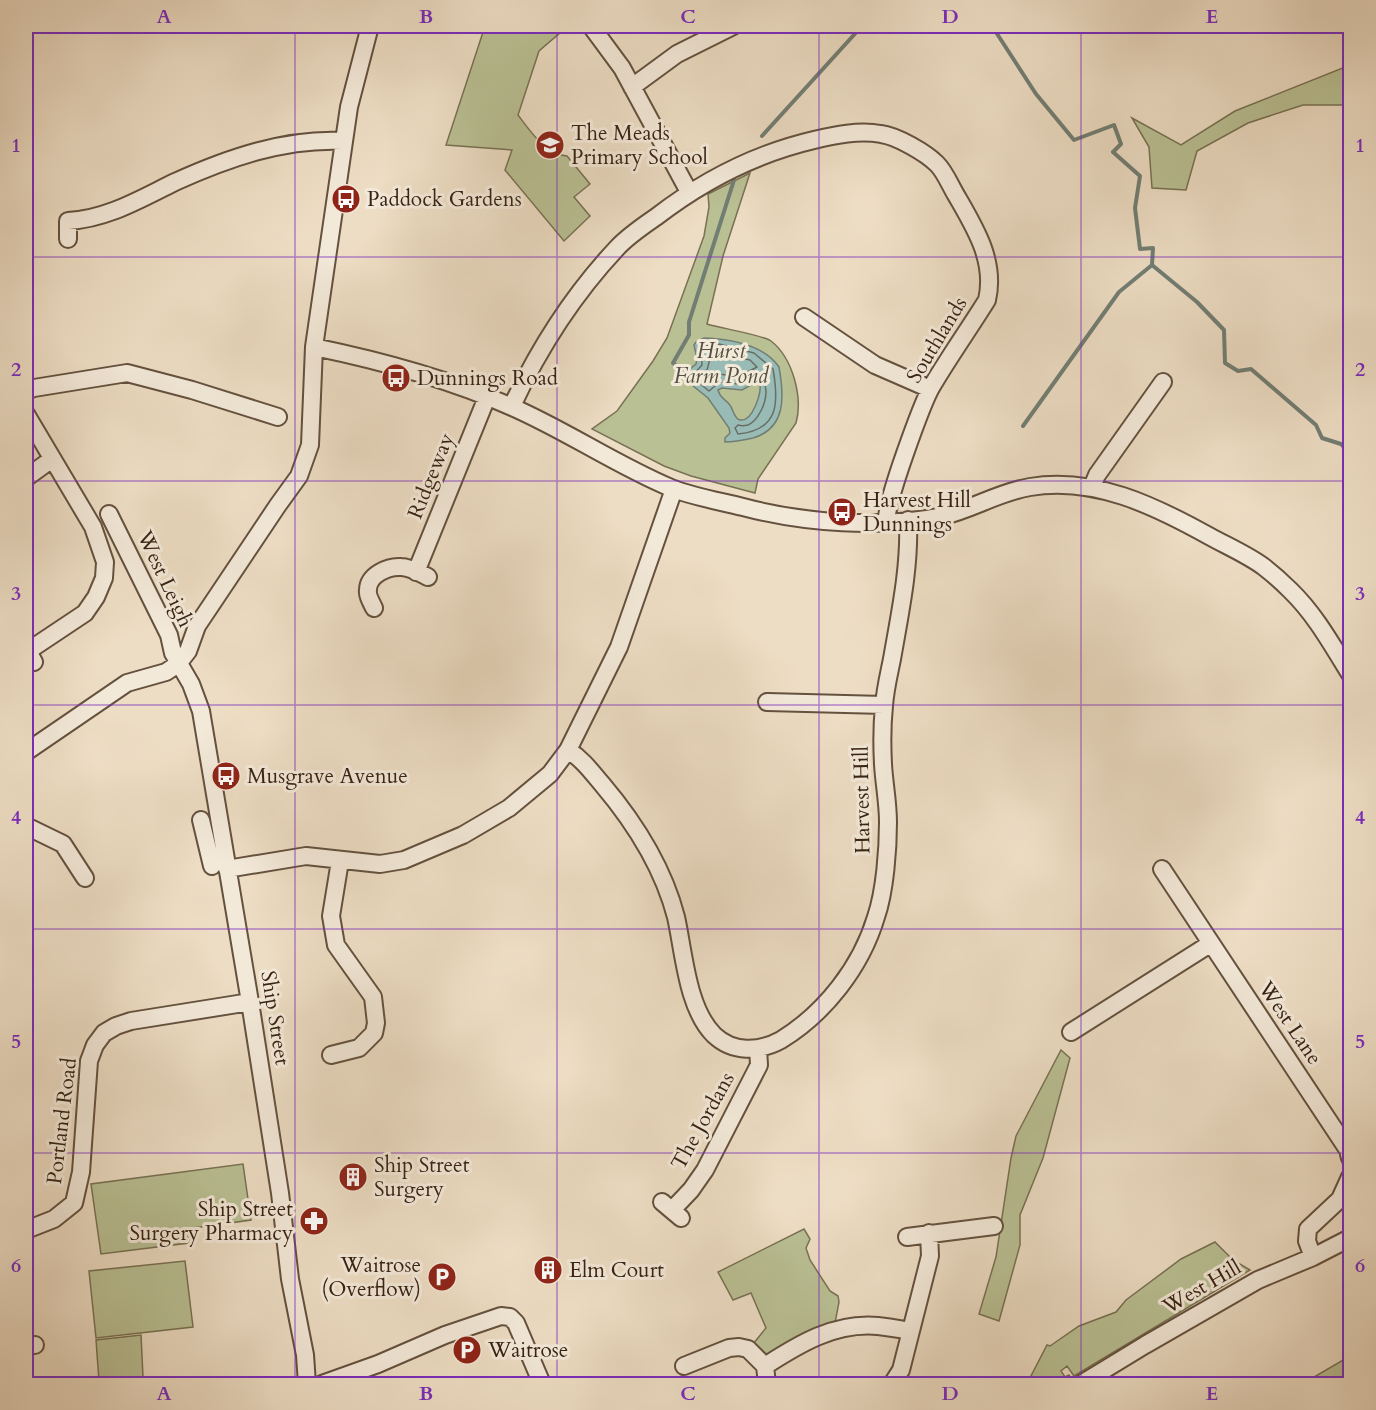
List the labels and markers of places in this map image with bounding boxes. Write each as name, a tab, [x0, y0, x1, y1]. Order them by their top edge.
place label: The Meads Primary School	[571, 119, 708, 172]
school or university icon: The Meads Primary School	[534, 129, 566, 161]
bus stop icon: Paddock Gardens	[330, 183, 362, 215]
place label: Paddock Gardens	[367, 185, 522, 214]
bus stop icon: Dunnings Road	[380, 362, 412, 394]
place label: Dunnings Road	[417, 364, 558, 393]
place label: Harvest Hill Dunnings	[863, 486, 971, 539]
bus stop icon: Harvest Hill Dunnings	[826, 496, 858, 528]
bus stop icon: Musgrave Avenue	[210, 760, 242, 792]
place label: Musgrave Avenue	[247, 762, 408, 791]
place label: Ship Street Surgery	[374, 1151, 470, 1204]
building icon: Ship Street Surgery	[337, 1161, 369, 1193]
place label: Ship Street Surgery Pharmacy	[129, 1195, 293, 1248]
pharmacy icon: Ship Street Surgery Pharmacy	[298, 1205, 330, 1237]
place label: Waitrose (Overflow)	[322, 1251, 421, 1304]
building icon: Elm Court	[532, 1254, 564, 1286]
place label: Elm Court	[569, 1256, 664, 1285]
parking icon: Waitrose (Overflow)	[426, 1261, 458, 1293]
parking icon: Waitrose	[451, 1334, 483, 1366]
place label: Waitrose	[487, 1336, 568, 1365]

